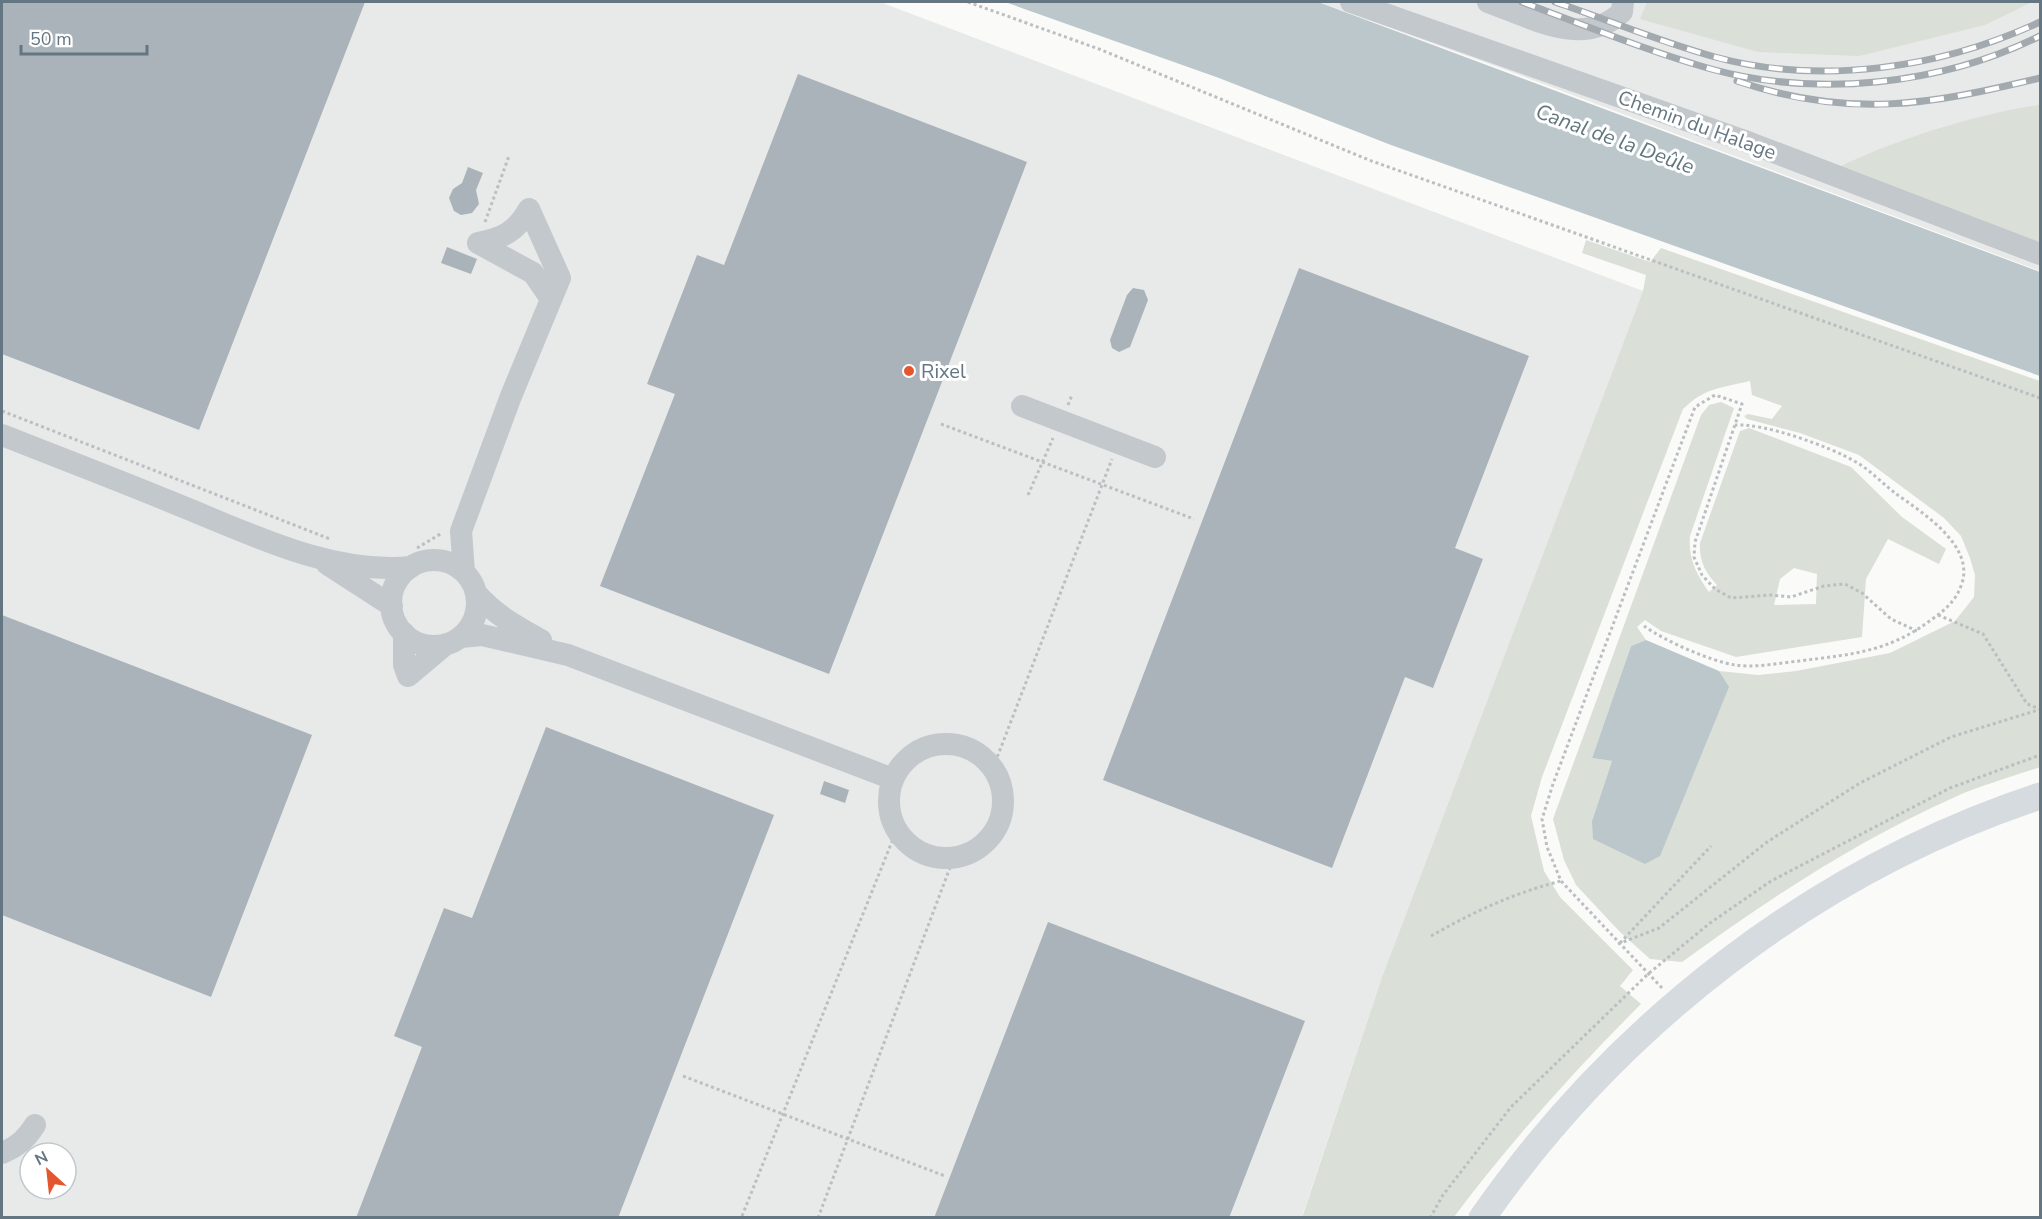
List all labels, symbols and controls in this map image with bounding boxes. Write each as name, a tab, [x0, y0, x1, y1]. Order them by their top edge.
scale bar	[21, 18, 147, 56]
text: 50 m	[30, 27, 72, 51]
street label: Chemin du Halage	[1614, 84, 1780, 166]
water label: Canal de la Deûle	[1532, 97, 1698, 181]
place label: Rixel	[921, 358, 966, 385]
marker: Rixel	[902, 364, 916, 378]
north arrow	[18, 1141, 78, 1201]
text: N	[31, 1146, 52, 1171]

